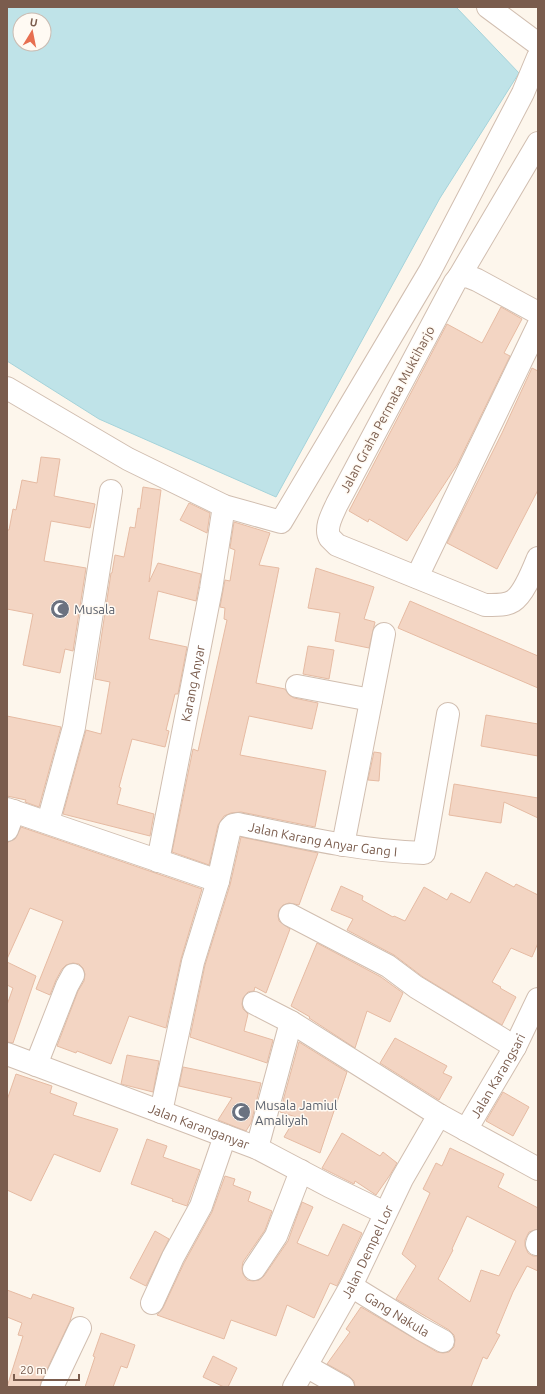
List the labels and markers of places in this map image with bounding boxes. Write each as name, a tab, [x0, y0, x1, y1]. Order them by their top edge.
mosque icon: Musala	[49, 598, 71, 620]
place label: Musala	[74, 602, 115, 616]
place label: Musala Jamiul Amaliyah	[255, 1098, 338, 1127]
mosque icon: Musala Jamiul Amaliyah	[230, 1101, 252, 1123]

